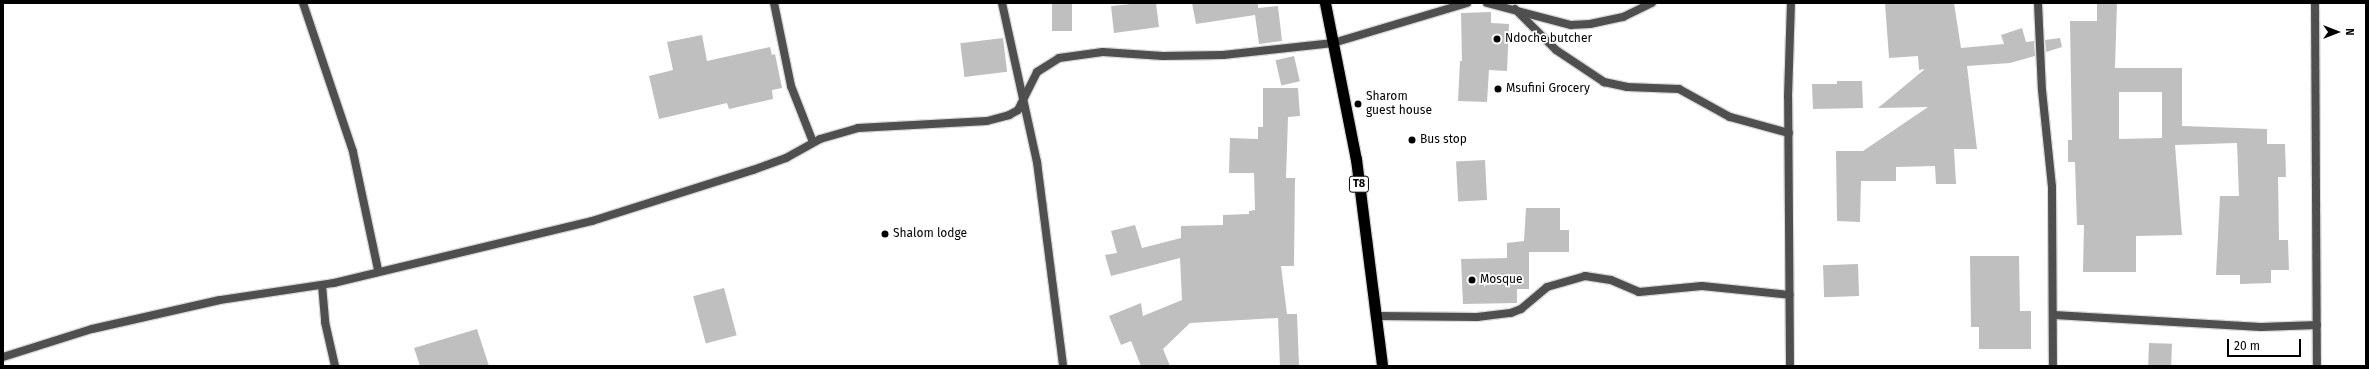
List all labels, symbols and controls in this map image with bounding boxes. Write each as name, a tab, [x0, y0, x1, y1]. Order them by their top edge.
north arrow	[2317, 12, 2357, 52]
text: N	[2343, 28, 2356, 36]
place label: Ndoche butcher	[1505, 32, 1592, 46]
marker: Ndoche butcher	[1492, 34, 1502, 44]
place label: Msufini Grocery	[1506, 82, 1590, 96]
marker: Msufini Grocery	[1493, 84, 1503, 94]
place label: Sharom guest house	[1366, 90, 1432, 118]
marker: Sharom guest house	[1353, 99, 1363, 109]
place label: Bus stop	[1420, 133, 1467, 147]
marker: Bus stop	[1407, 135, 1417, 145]
road number: T8	[1348, 175, 1370, 193]
place label: Shalom lodge	[893, 227, 967, 241]
marker: Shalom lodge	[880, 229, 890, 239]
place label: Mosque	[1480, 273, 1523, 287]
marker: Mosque	[1467, 275, 1477, 285]
scale bar	[2229, 331, 2303, 357]
text: 20 m	[2234, 339, 2260, 353]

